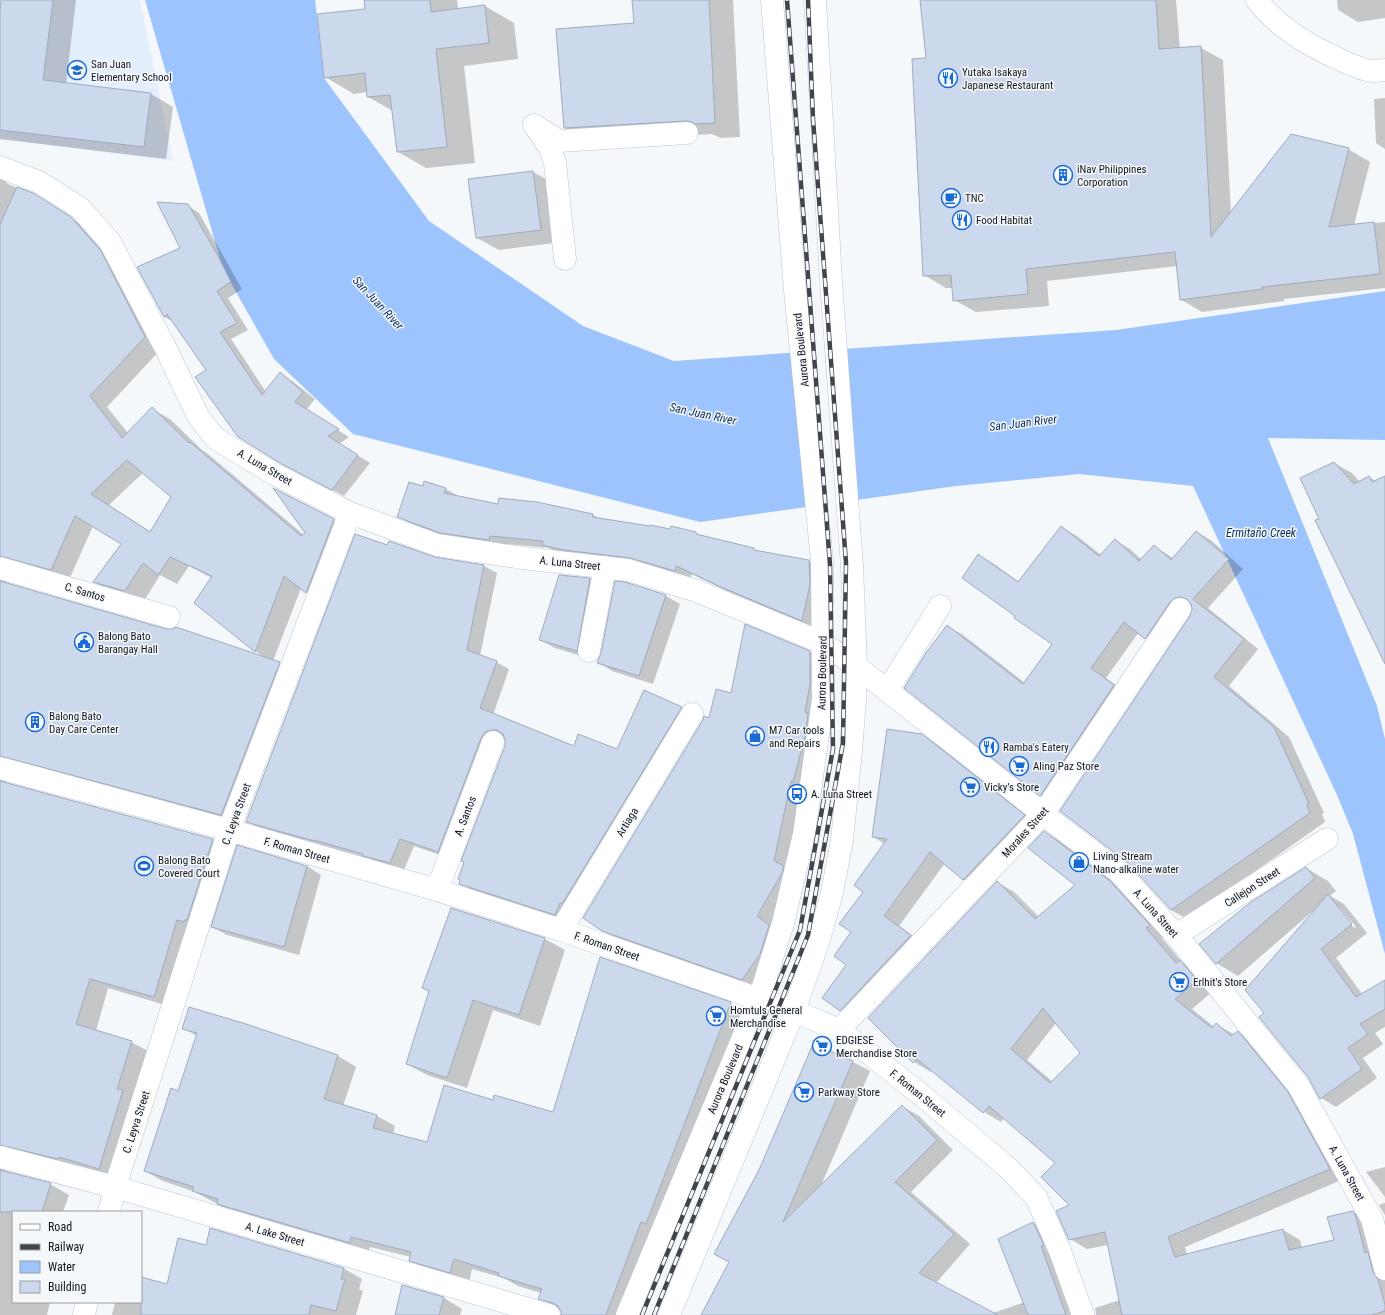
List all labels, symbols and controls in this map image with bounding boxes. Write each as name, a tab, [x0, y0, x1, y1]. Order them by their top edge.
place label: San Juan Elementary School	[91, 58, 172, 84]
school or university icon: San Juan Elementary School	[66, 59, 88, 81]
place label: Yutaka Isakaya Japanese Restaurant	[962, 66, 1053, 92]
restaurant icon: Yutaka Isakaya Japanese Restaurant	[937, 67, 959, 89]
place label: iNav Philippines Corporation	[1077, 163, 1147, 189]
building icon: iNav Philippines Corporation	[1052, 164, 1074, 186]
cafe icon: TNC	[940, 187, 962, 209]
place label: TNC	[965, 192, 984, 205]
restaurant icon: Food Habitat	[951, 209, 973, 231]
place label: Food Habitat	[976, 214, 1032, 227]
water label: San Juan River	[350, 273, 407, 333]
street label: Aurora Boulevard	[791, 312, 812, 388]
water label: San Juan River	[668, 400, 738, 428]
water label: San Juan River	[988, 412, 1058, 434]
street label: A. Luna Street	[235, 447, 294, 488]
water label: Ermitaño Creek	[1226, 526, 1297, 540]
street label: A. Luna Street	[539, 554, 601, 573]
street label: C. Santos	[63, 580, 107, 604]
place label: Balong Bato Barangay Hall	[98, 630, 158, 656]
public building icon: Balong Bato Barangay Hall	[73, 631, 95, 653]
street label: Aurora Boulevard	[815, 636, 830, 710]
place label: Balong Bato Day Care Center	[49, 710, 119, 736]
building icon: Balong Bato Day Care Center	[24, 711, 46, 733]
place label: M7 Car tools and Repairs	[769, 724, 824, 750]
shop icon: M7 Car tools and Repairs	[744, 725, 766, 747]
restaurant icon: Ramba's Eatery	[978, 736, 1000, 758]
place label: Ramba's Eatery	[1003, 741, 1069, 754]
supermarket icon: Aling Paz Store	[1008, 755, 1030, 777]
place label: Aling Paz Store	[1033, 760, 1099, 773]
supermarket icon: Vicky's Store	[959, 776, 981, 798]
place label: Vicky's Store	[984, 781, 1039, 794]
street label: C. Leyva Street	[219, 782, 254, 847]
bus stop icon: A. Luna Street	[786, 783, 808, 805]
place label: A. Luna Street	[811, 788, 872, 801]
street label: A. Santos	[452, 794, 479, 838]
street label: Morales Street	[999, 804, 1051, 860]
street label: Artiaga	[614, 805, 641, 839]
street label: F. Roman Street	[262, 835, 331, 866]
place label: Living Stream Nano-alkaline water	[1093, 850, 1180, 876]
shop icon: Living Stream Nano-alkaline water	[1068, 851, 1090, 873]
place label: Balong Bato Covered Court	[158, 854, 220, 880]
sports icon: Balong Bato Covered Court	[133, 855, 155, 877]
street label: Callejon Street	[1222, 865, 1282, 910]
street label: A. Luna Street	[1130, 886, 1181, 940]
street label: F. Roman Street	[573, 929, 641, 964]
supermarket icon: Erlhit's Store	[1168, 971, 1190, 993]
place label: Erlhit's Store	[1193, 976, 1247, 989]
place label: Homtuls General Merchandise	[730, 1004, 802, 1030]
supermarket icon: Homtuls General Merchandise	[705, 1005, 727, 1027]
place label: EDGIESE Merchandise Store	[836, 1034, 917, 1060]
supermarket icon: EDGIESE Merchandise Store	[811, 1035, 833, 1057]
street label: Aurora Boulevard	[705, 1042, 746, 1116]
street label: F. Roman Street	[887, 1067, 948, 1120]
supermarket icon: Parkway Store	[793, 1081, 815, 1103]
place label: Parkway Store	[818, 1086, 880, 1099]
street label: C. Leyva Street	[120, 1089, 153, 1155]
street label: A. Luna Street	[1326, 1143, 1367, 1203]
legend	[12, 1211, 142, 1303]
text: Road	[48, 1220, 72, 1234]
street label: A. Lake Street	[244, 1220, 306, 1249]
text: Railway	[48, 1240, 84, 1254]
text: Water	[48, 1260, 76, 1274]
text: Building	[48, 1280, 86, 1294]

